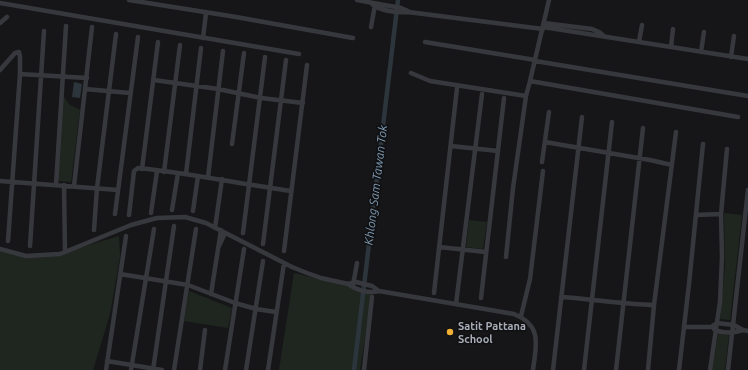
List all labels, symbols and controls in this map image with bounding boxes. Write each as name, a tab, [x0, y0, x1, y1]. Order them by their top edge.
water label: Khlong Sam Tawan Tok	[361, 124, 391, 246]
place label: Satit Pattana School	[458, 319, 526, 345]
marker: Satit Pattana School	[445, 327, 455, 337]

